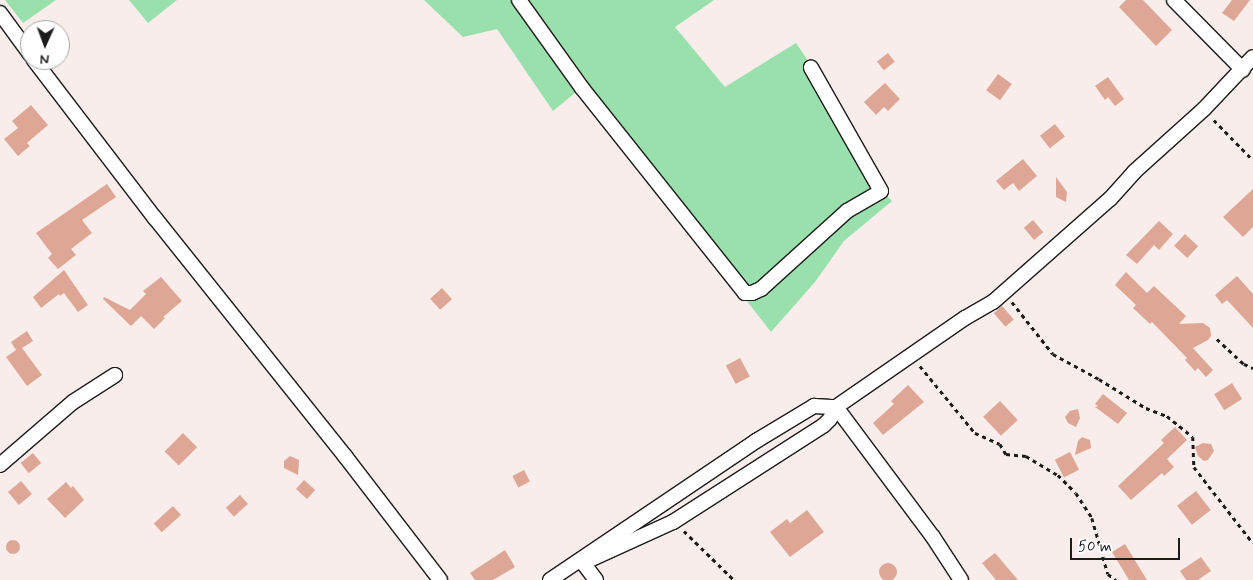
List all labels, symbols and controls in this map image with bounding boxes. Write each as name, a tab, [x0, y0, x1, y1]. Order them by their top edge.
north arrow	[20, 20, 70, 70]
text: N	[40, 50, 49, 68]
scale bar	[1073, 528, 1183, 560]
text: 50 m	[1078, 537, 1112, 557]

